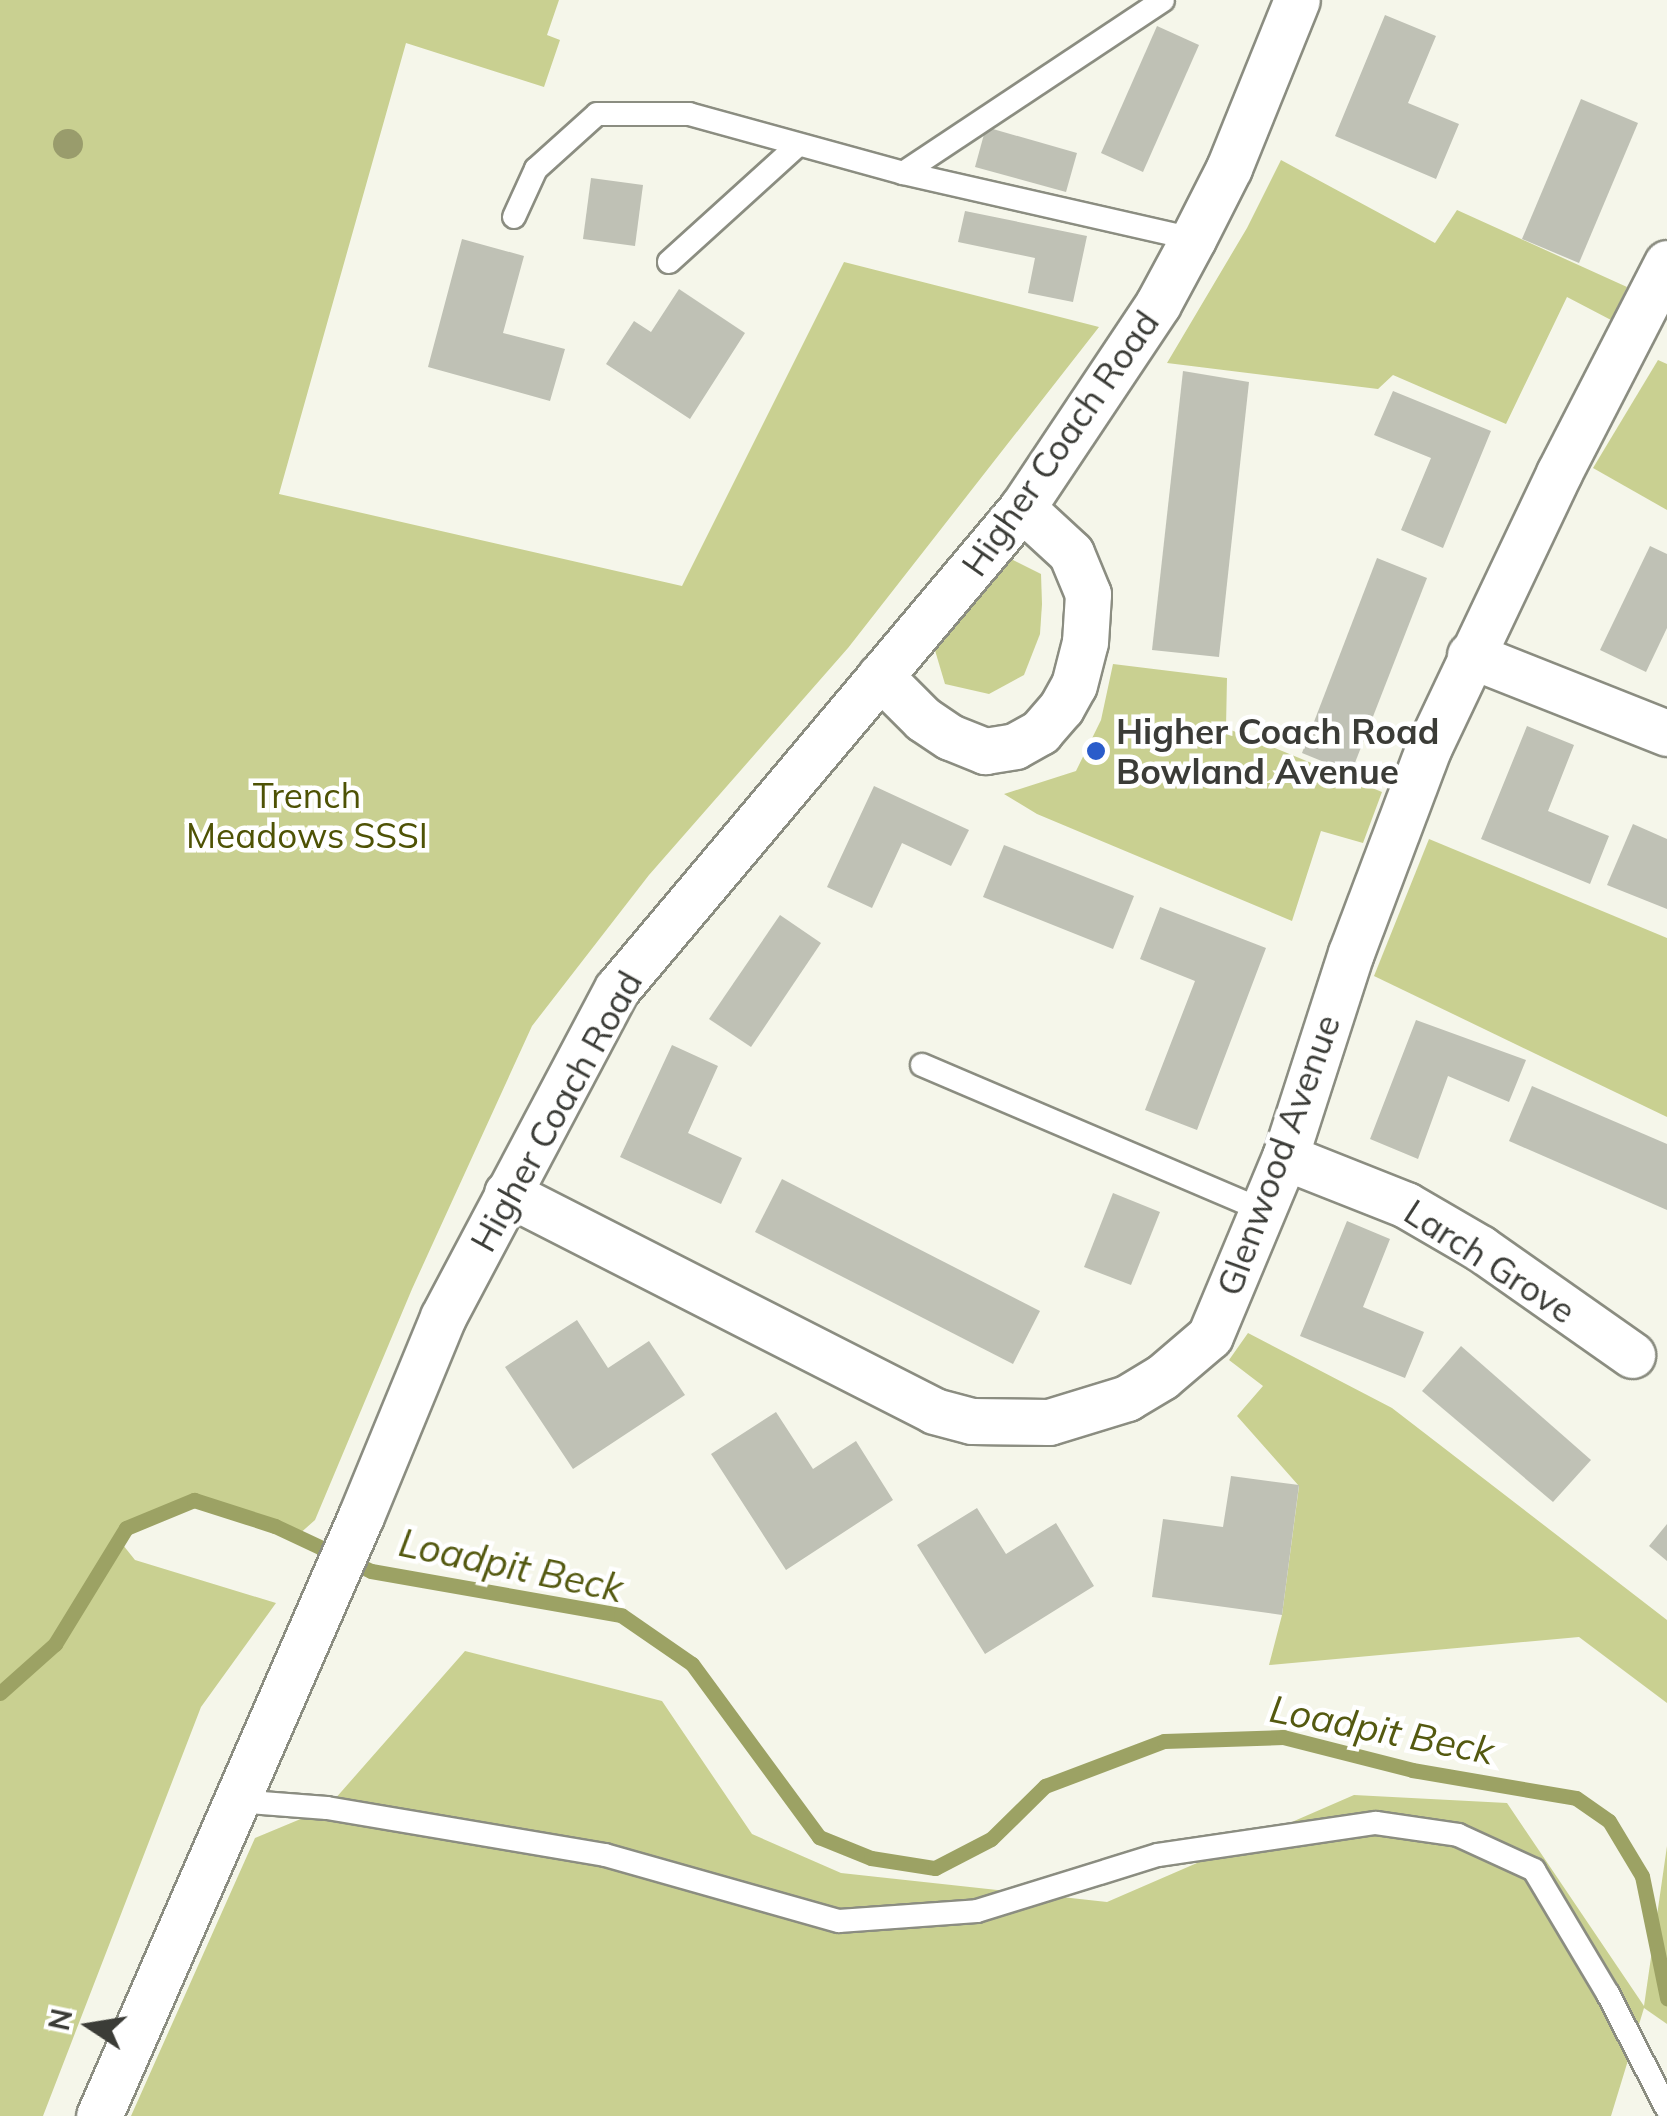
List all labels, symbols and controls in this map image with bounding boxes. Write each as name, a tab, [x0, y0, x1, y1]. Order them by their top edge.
street label: Higher Coach Road	[953, 302, 1167, 584]
place label: Higher Coach Road Bowland Avenue	[1116, 710, 1439, 792]
marker: Higher Coach Road Bowland Avenue	[1085, 740, 1107, 762]
park label: Trench Meadows SSSI	[186, 774, 428, 856]
street label: Higher Coach Road	[461, 963, 651, 1259]
street label: Glenwood Avenue	[1208, 1009, 1348, 1301]
street label: Larch Grove	[1397, 1190, 1583, 1332]
water label: Loadpit Beck	[395, 1520, 627, 1612]
water label: Loadpit Beck	[1266, 1686, 1498, 1774]
north arrow	[40, 1976, 140, 2076]
text: N	[41, 2006, 79, 2034]

